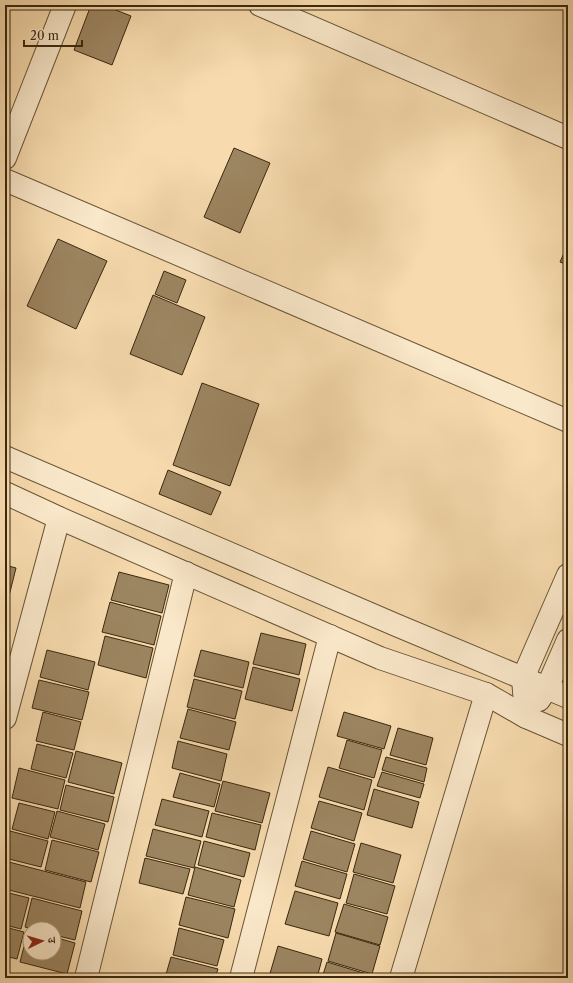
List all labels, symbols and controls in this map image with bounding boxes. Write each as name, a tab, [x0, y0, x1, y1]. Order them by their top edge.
scale bar	[24, 22, 82, 48]
text: 20 m	[30, 28, 59, 43]
north arrow	[22, 921, 62, 961]
text: उ	[45, 936, 59, 945]

